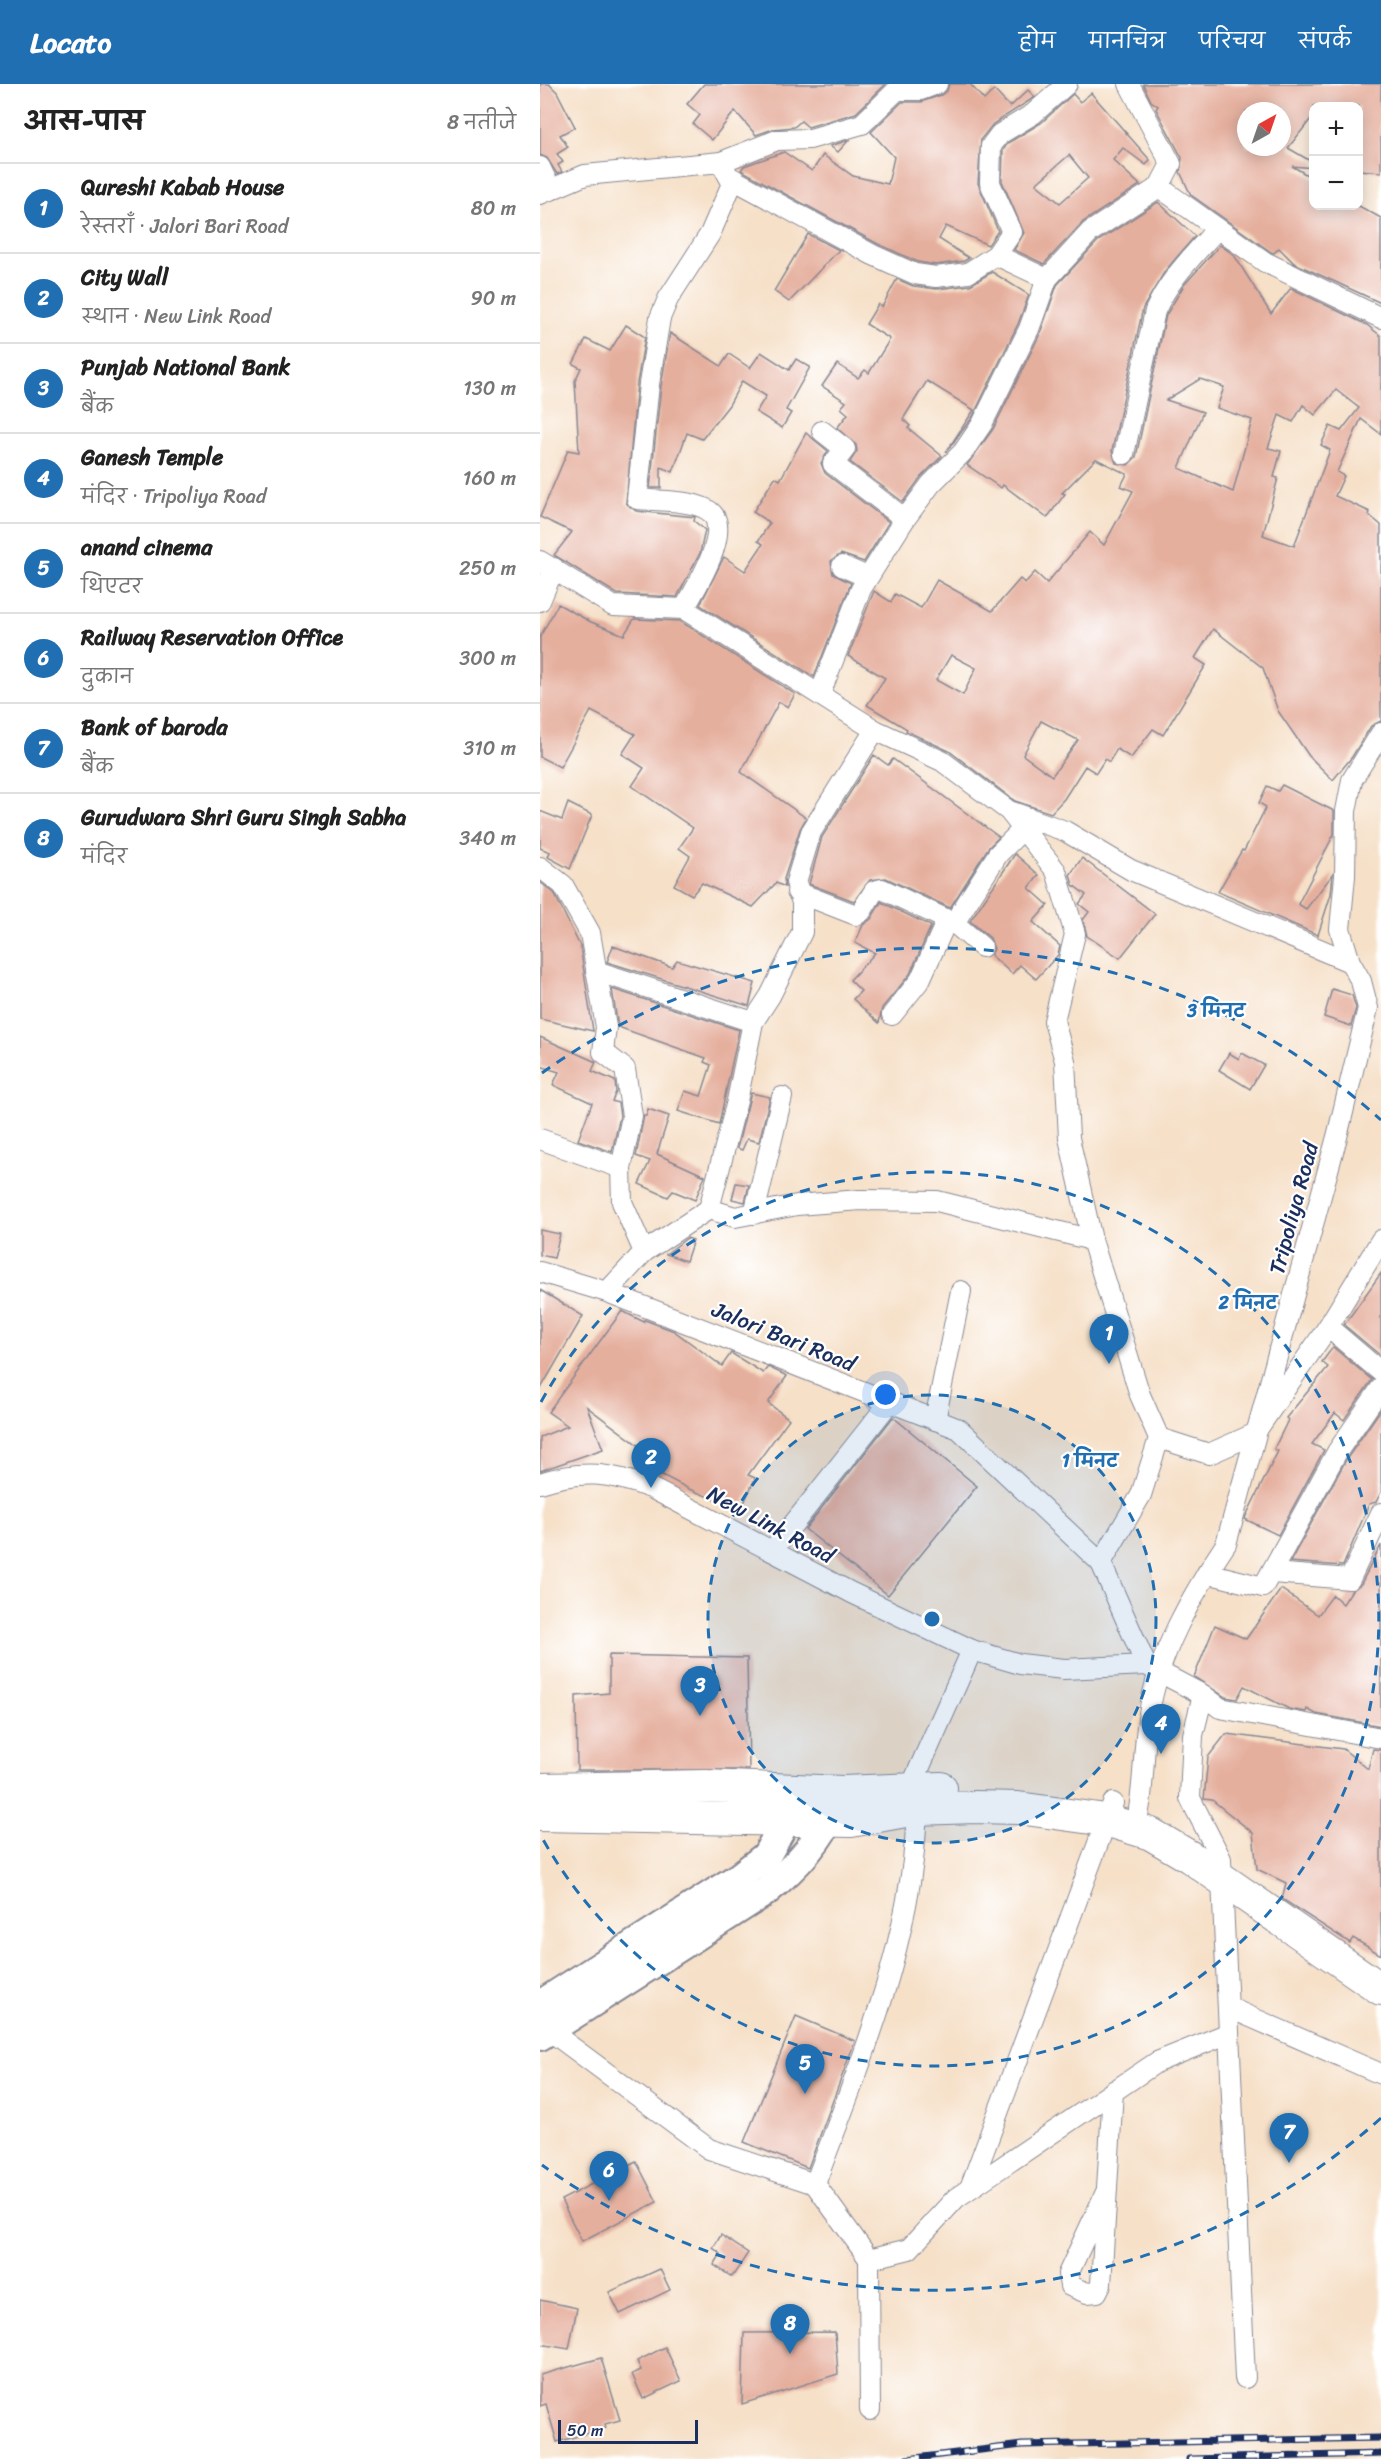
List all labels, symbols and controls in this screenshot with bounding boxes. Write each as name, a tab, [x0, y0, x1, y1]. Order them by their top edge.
text: Locato	[30, 18, 111, 67]
text: होम	[1019, 22, 1056, 60]
text: मानचित्र	[1089, 22, 1166, 60]
text: परिचय	[1199, 22, 1265, 60]
text: संपर्क	[1298, 22, 1351, 60]
text: आस-पास	[24, 98, 144, 144]
north arrow	[1237, 102, 1291, 156]
map controls	[1309, 102, 1363, 210]
button: +	[1309, 102, 1363, 156]
text: 8 नतीजे	[447, 105, 516, 140]
button: −	[1309, 156, 1363, 210]
text: Qureshi Kabab House	[81, 168, 284, 207]
text: 1	[39, 191, 48, 226]
text: 80 m	[471, 191, 516, 226]
text: रेस्तराँ · Jalori Bari Road	[81, 209, 288, 244]
text: City Wall	[81, 258, 168, 297]
text: 2	[38, 281, 49, 316]
text: 90 m	[471, 281, 516, 316]
text: स्थान · New Link Road	[81, 299, 271, 334]
text: Punjab National Bank	[81, 348, 290, 387]
text: 3	[38, 371, 49, 406]
text: 130 m	[463, 371, 516, 406]
text: बैंक	[81, 389, 114, 424]
text: Ganesh Temple	[81, 438, 223, 477]
text: 4	[37, 461, 50, 496]
text: 160 m	[463, 461, 516, 496]
text: मंदिर · Tripoliya Road	[81, 479, 266, 514]
text: anand cinema	[81, 528, 212, 567]
text: 5	[37, 551, 50, 586]
text: 250 m	[459, 551, 516, 586]
text: थिएटर	[81, 569, 142, 604]
text: Railway Reservation Office	[81, 618, 343, 657]
text: 6	[38, 641, 49, 676]
text: 300 m	[459, 641, 516, 676]
text: दुकान	[81, 659, 133, 694]
text: Bank of baroda	[81, 708, 228, 747]
text: 7	[38, 731, 49, 766]
text: 310 m	[463, 731, 516, 766]
text: बैंक	[81, 749, 114, 784]
text: Gurudwara Shri Guru Singh Sabha	[81, 798, 406, 837]
text: 8	[37, 821, 50, 856]
text: 340 m	[459, 821, 516, 856]
text: मंदिर	[81, 839, 127, 874]
text: 3 मिनट	[1186, 995, 1247, 1027]
street label: Tripoliya Road	[1257, 1136, 1330, 1279]
text: 2 मिनट	[1218, 1287, 1280, 1319]
street label: Jalori Bari Road	[705, 1289, 863, 1384]
pin: 1	[1090, 1314, 1128, 1364]
your location	[871, 1380, 900, 1409]
pin: 2	[632, 1438, 670, 1488]
text: 1 मिनट	[1062, 1445, 1120, 1477]
street label: New Link Road	[700, 1474, 843, 1575]
centre of rings	[922, 1609, 942, 1629]
pin: 3	[680, 1666, 720, 1716]
pin: 4	[1142, 1704, 1180, 1754]
pin: 5	[786, 2044, 824, 2094]
pin: 7	[1270, 2114, 1308, 2163]
pin: 6	[590, 2152, 628, 2201]
pin: 8	[770, 2304, 810, 2354]
text: 50 m	[567, 2416, 603, 2445]
scale bar	[558, 2417, 698, 2444]

